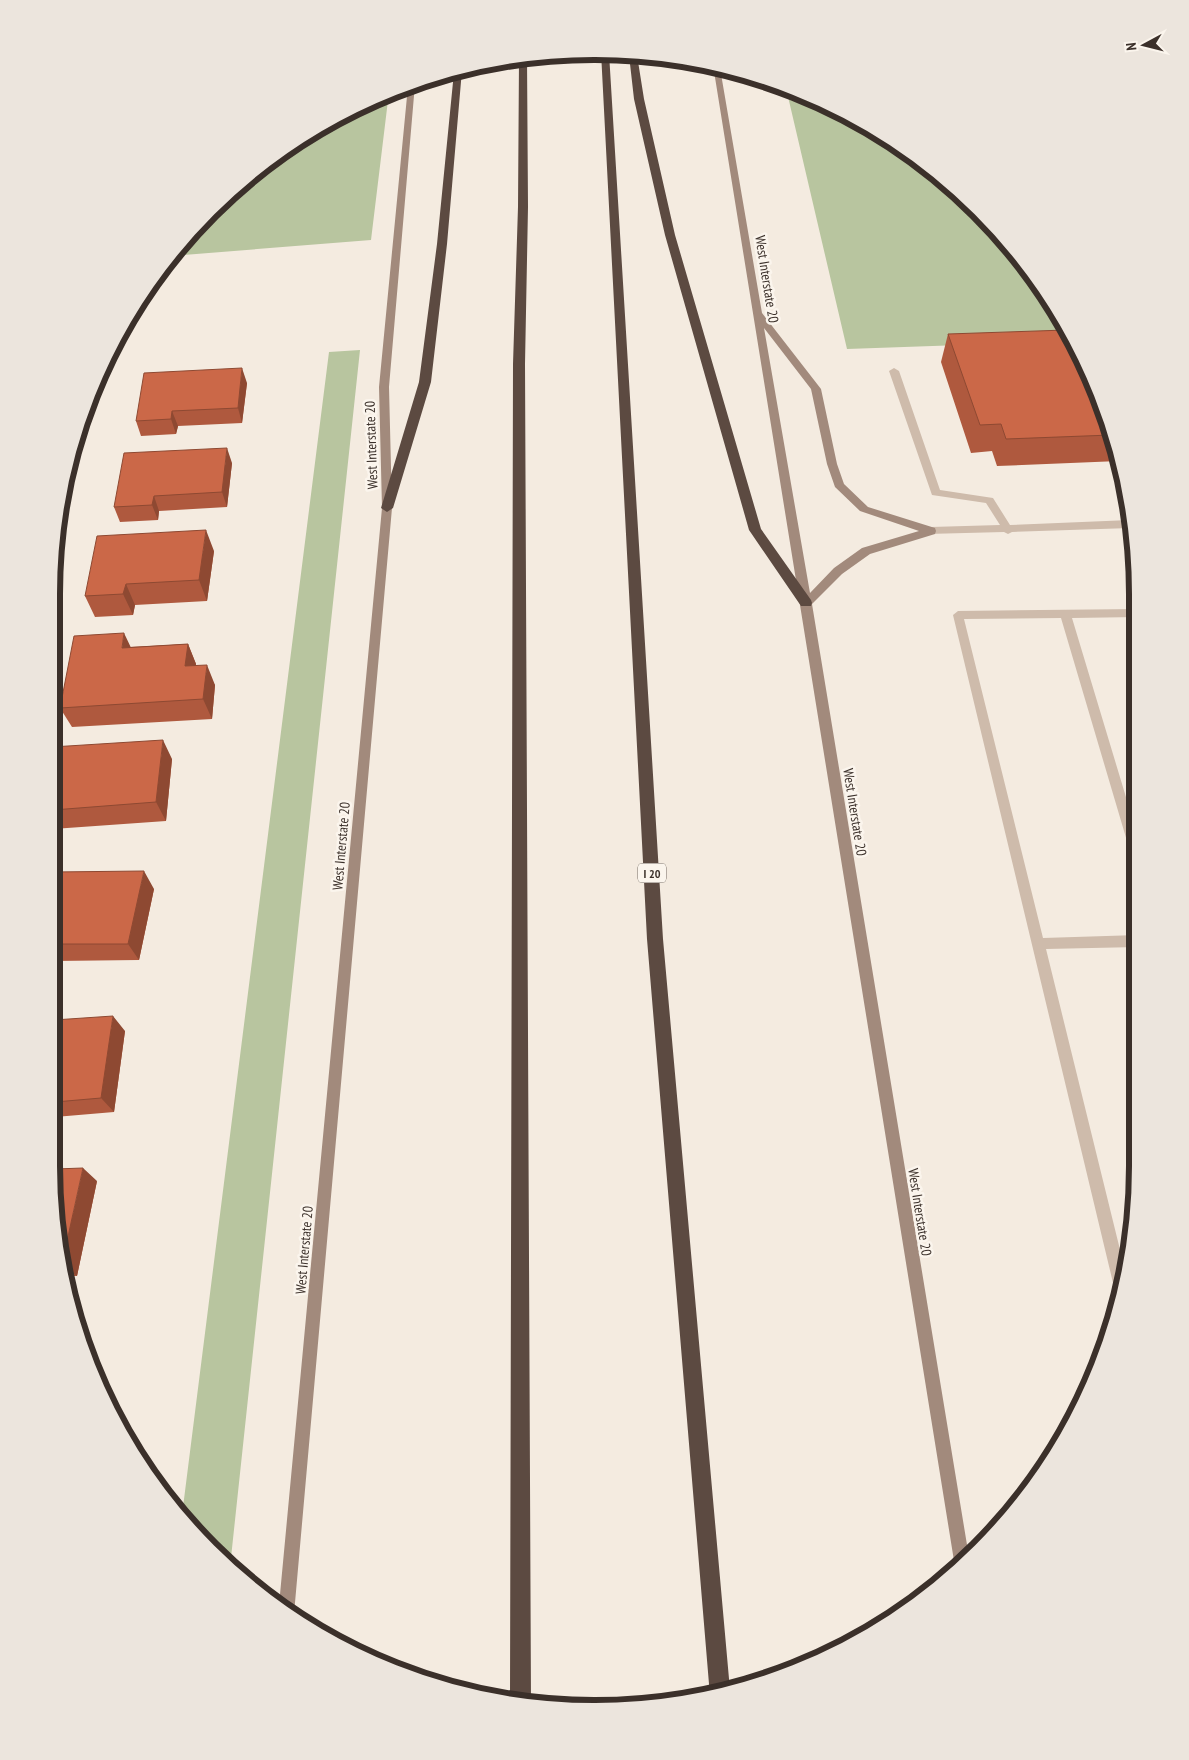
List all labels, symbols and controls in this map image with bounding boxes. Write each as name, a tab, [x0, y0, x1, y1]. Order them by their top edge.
north arrow	[1119, 20, 1169, 70]
text: N	[1122, 42, 1140, 51]
street label: West Interstate 20	[751, 234, 783, 324]
street label: West Interstate 20	[360, 401, 382, 489]
street label: West Interstate 20	[839, 767, 871, 857]
street label: West Interstate 20	[328, 801, 354, 891]
road number: I 20	[638, 864, 666, 882]
street label: West Interstate 20	[904, 1167, 936, 1257]
street label: West Interstate 20	[291, 1205, 317, 1295]

